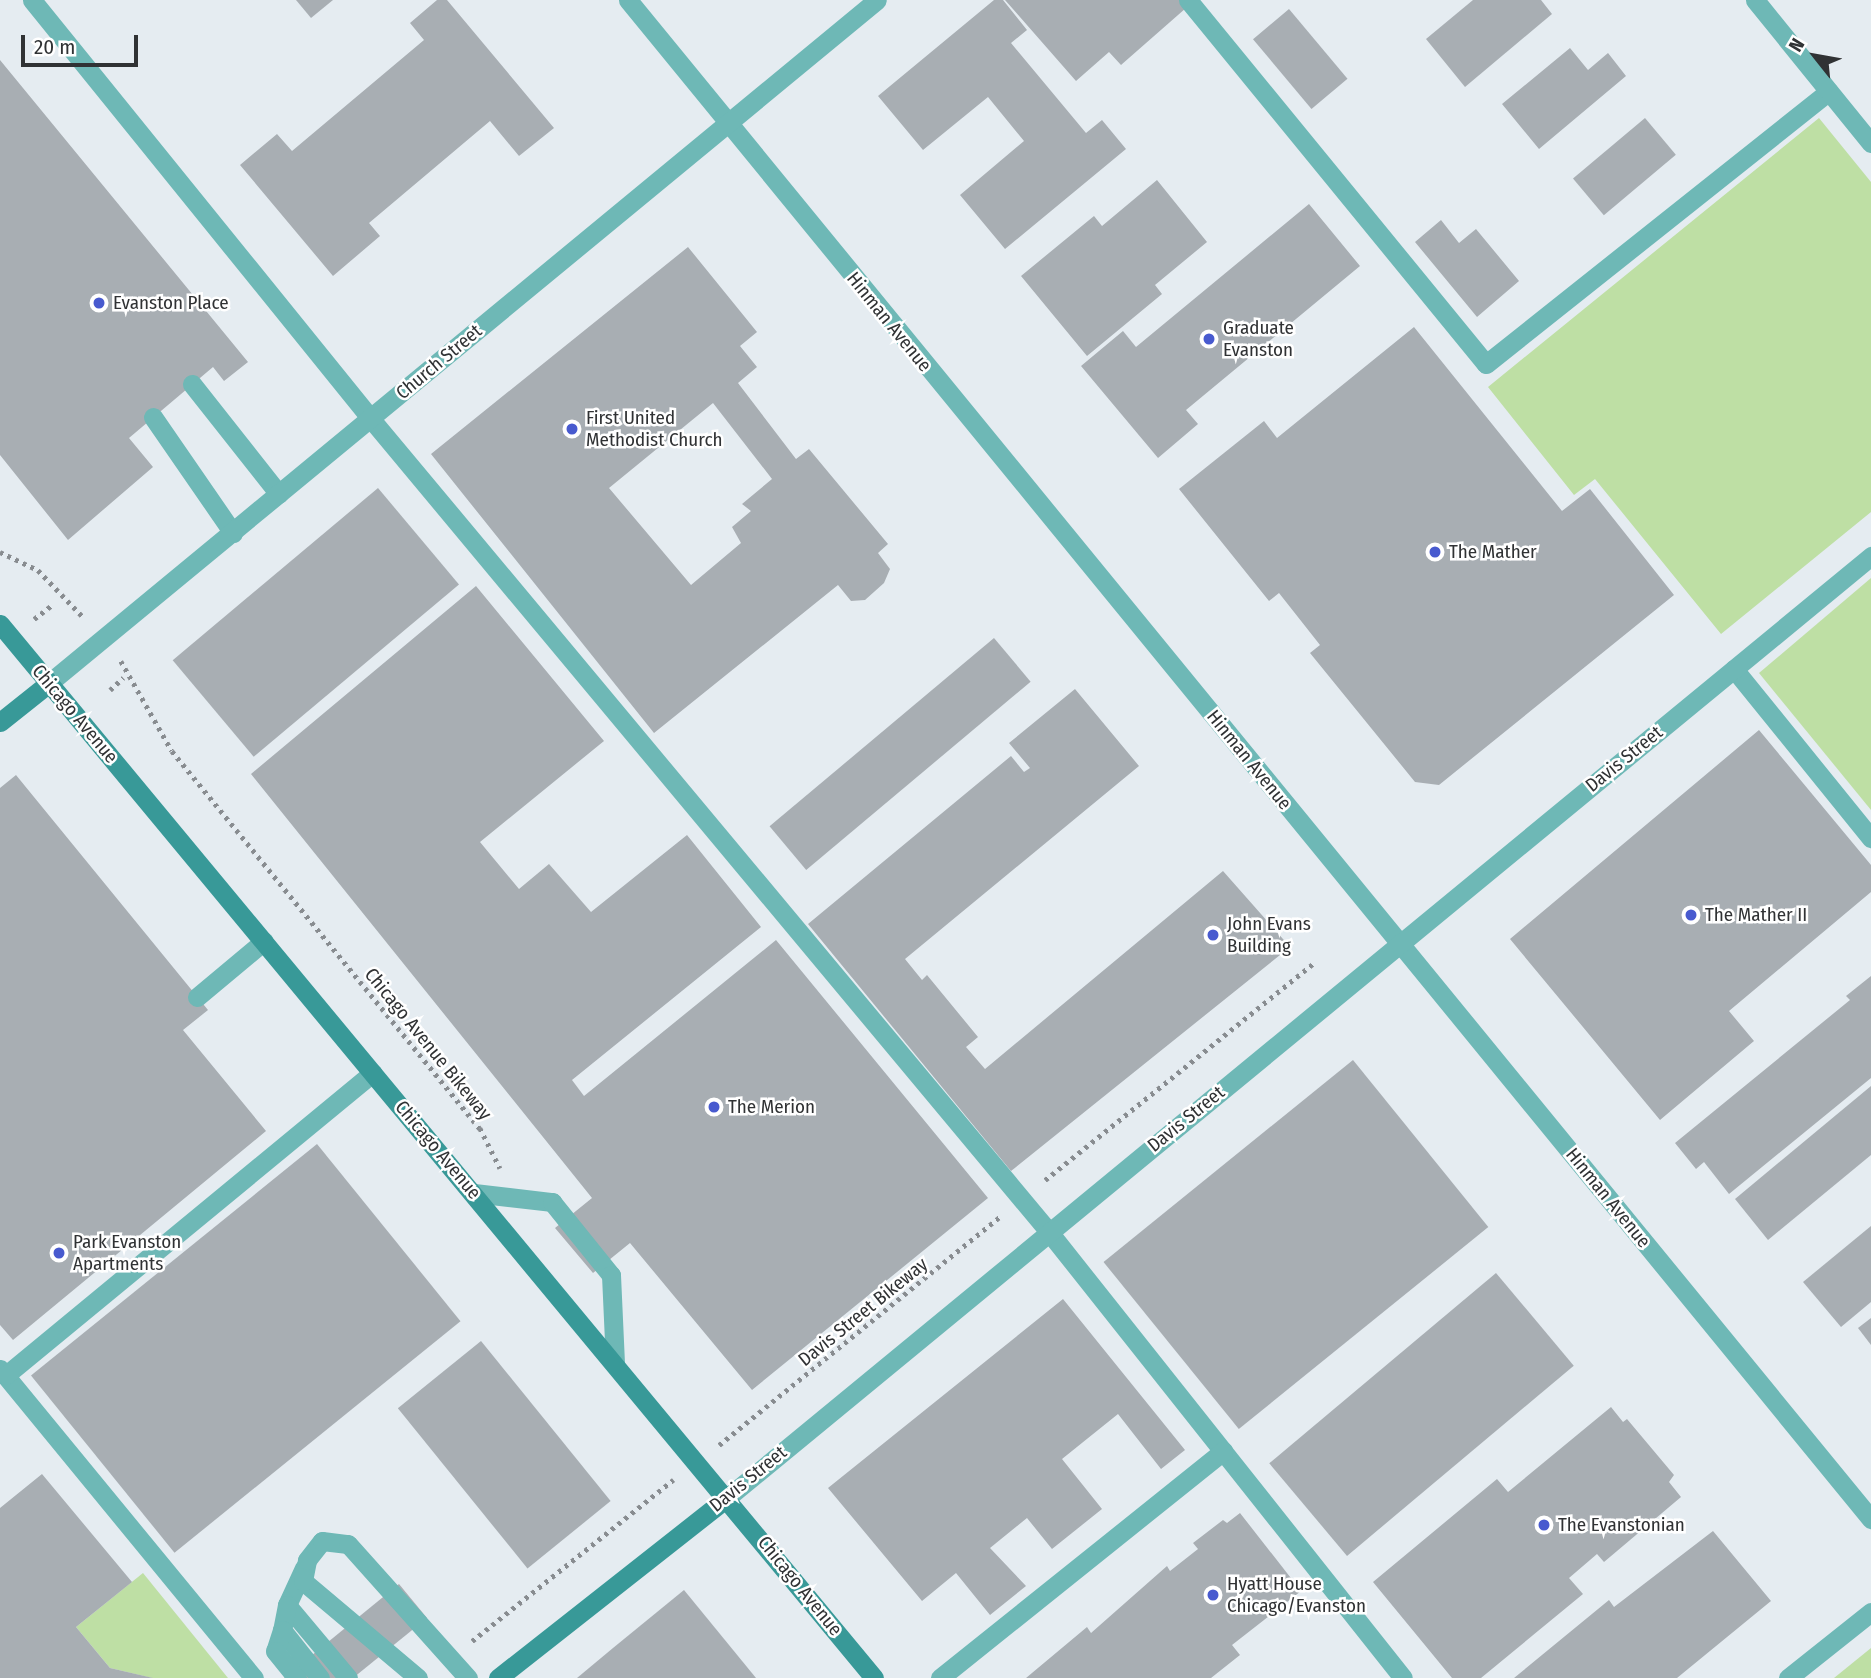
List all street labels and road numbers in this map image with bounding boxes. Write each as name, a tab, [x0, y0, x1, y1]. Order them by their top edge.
street label: Hinman Avenue	[842, 267, 936, 377]
street label: Church Street	[392, 320, 486, 404]
street label: Chicago Avenue	[27, 660, 123, 768]
street label: Hinman Avenue	[1202, 705, 1296, 815]
street label: Davis Street	[1581, 721, 1667, 797]
street label: Chicago Avenue Bikeway	[360, 963, 496, 1125]
street label: Davis Street	[1143, 1081, 1229, 1157]
street label: Chicago Avenue	[390, 1096, 486, 1204]
street label: Hinman Avenue	[1561, 1143, 1655, 1253]
street label: Davis Street Bikeway	[794, 1253, 932, 1371]
street label: Davis Street	[705, 1441, 791, 1517]
street label: Chicago Avenue	[753, 1532, 847, 1640]

